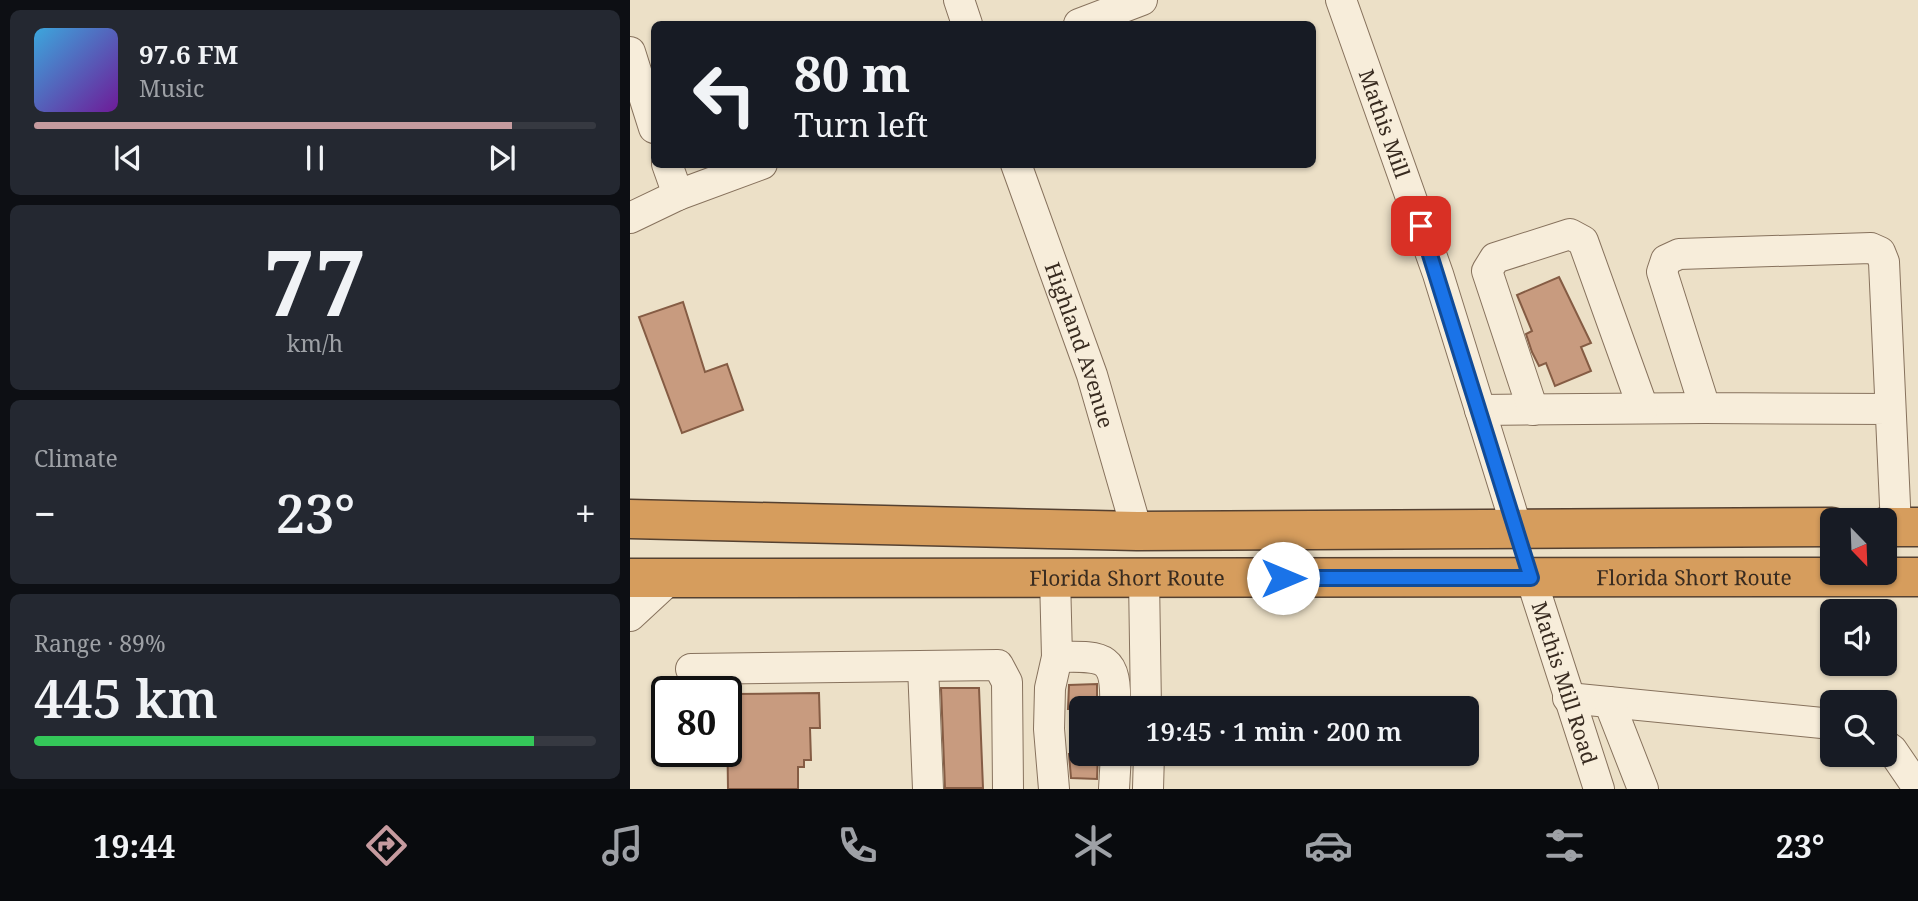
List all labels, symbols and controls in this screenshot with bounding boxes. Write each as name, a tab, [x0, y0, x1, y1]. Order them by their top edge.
text: 97.6 FM	[139, 36, 238, 72]
text: 80 m	[794, 40, 910, 106]
icon: left	[679, 49, 770, 140]
street label: Mathis Mill	[1353, 65, 1417, 182]
text: Music	[139, 72, 204, 104]
text: Turn left	[794, 103, 928, 146]
icon: previous	[109, 139, 147, 177]
icon: pause	[296, 139, 334, 177]
icon: next	[483, 139, 521, 177]
pin	[1391, 196, 1451, 256]
icon: arrive	[1402, 207, 1440, 245]
text: 77	[264, 219, 366, 343]
street label: Highland Avenue	[1039, 258, 1121, 431]
text: km/h	[287, 327, 343, 359]
text: Climate	[34, 442, 118, 474]
text: 23°	[276, 477, 355, 548]
text: −	[34, 487, 56, 539]
text: +	[575, 487, 596, 539]
north arrow	[1820, 508, 1897, 584]
map controls	[1820, 508, 1897, 767]
position arrow	[1246, 541, 1320, 615]
street label: Florida Short Route	[1596, 563, 1792, 591]
street label: Florida Short Route	[1029, 564, 1225, 592]
street label: Mathis Mill Road	[1525, 598, 1604, 768]
button: sound	[1820, 599, 1897, 676]
text: Range · 89%	[34, 627, 166, 659]
text: 445 km	[34, 662, 218, 733]
speed limit sign: 80	[651, 676, 742, 767]
button: search	[1820, 690, 1897, 767]
text: 19:45 · 1 min · 200 m	[1146, 713, 1402, 749]
icon: directions	[362, 821, 411, 870]
icon: music	[598, 821, 647, 870]
icon: phone	[833, 821, 882, 870]
icon: climate	[1069, 821, 1118, 870]
icon: car	[1304, 821, 1353, 870]
icon: filters	[1540, 821, 1589, 870]
text: 19:44	[93, 824, 175, 867]
text: 23°	[1776, 824, 1825, 867]

